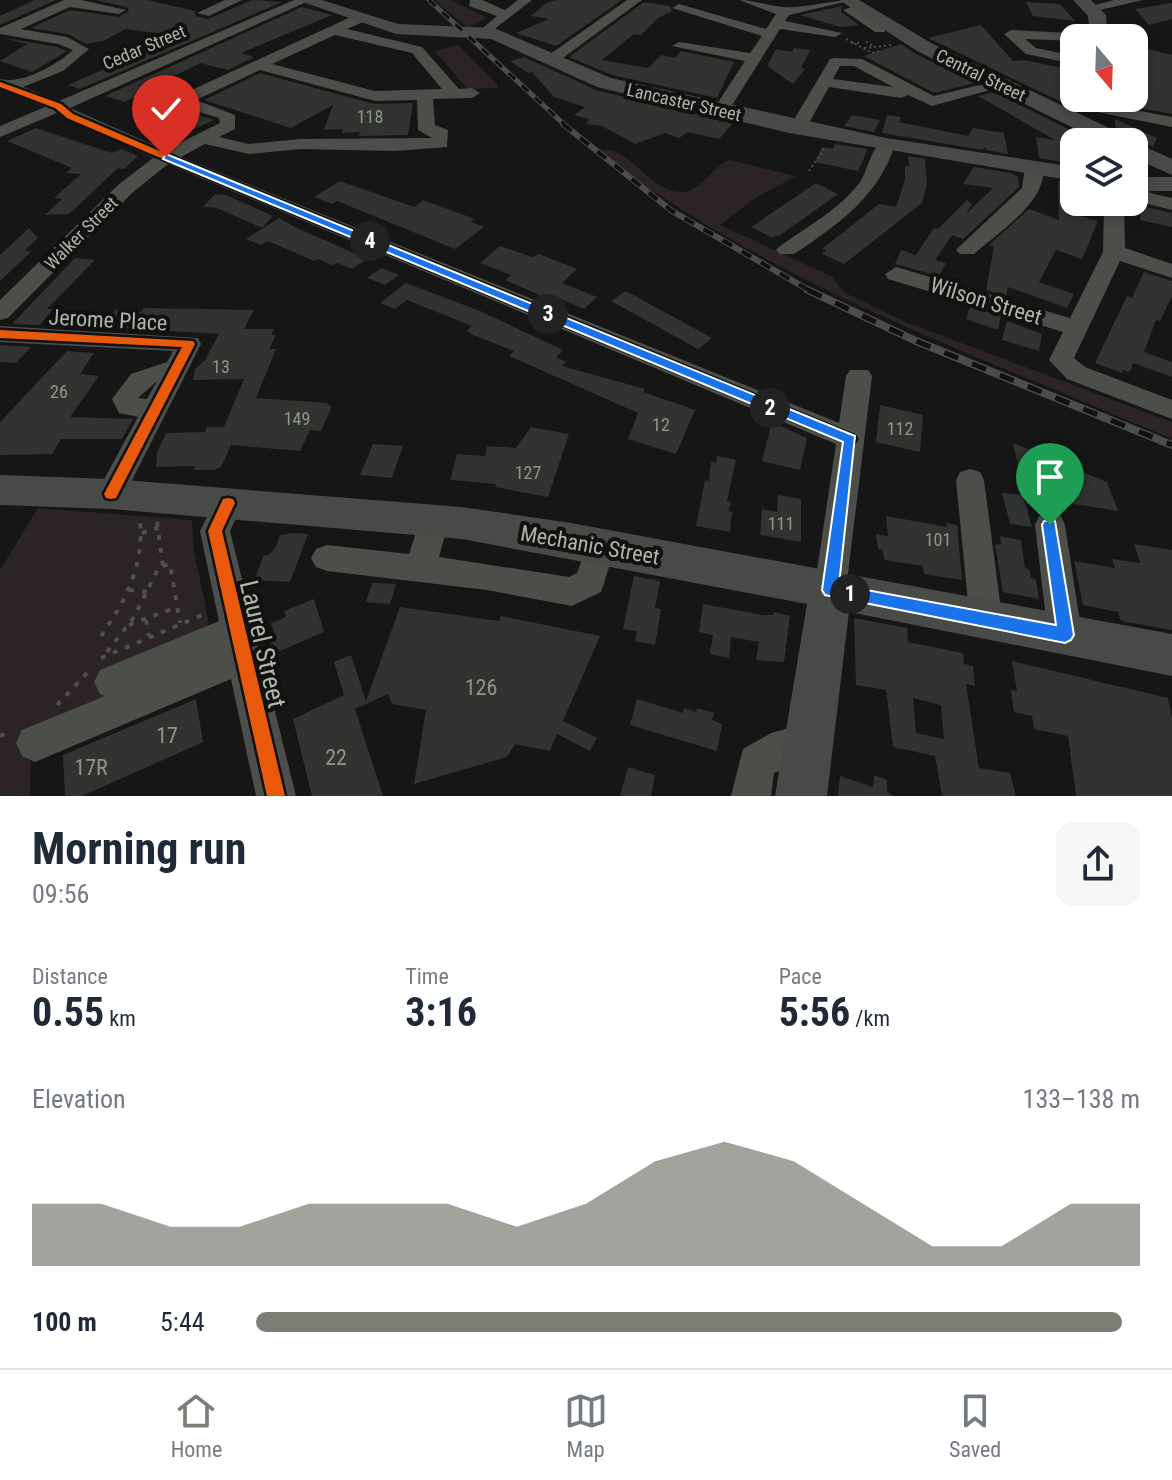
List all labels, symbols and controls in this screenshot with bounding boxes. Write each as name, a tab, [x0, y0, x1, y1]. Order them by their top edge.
street label: Cedar Street	[99, 20, 189, 74]
north arrow	[1060, 24, 1148, 112]
map controls	[1060, 24, 1148, 216]
street label: Central Street	[933, 44, 1029, 106]
pin	[132, 75, 200, 157]
street label: Lancaster Street	[625, 79, 743, 125]
icon: check	[144, 87, 188, 131]
house number: 118	[357, 106, 383, 127]
button: layers	[1060, 128, 1148, 216]
street label: Walker Street	[40, 192, 122, 274]
pin: 4	[350, 221, 390, 261]
text: 4	[364, 228, 376, 253]
street label: Wilson Street	[927, 272, 1045, 330]
pin: 3	[528, 294, 568, 334]
text: 3	[542, 301, 554, 326]
street label: Jerome Place	[48, 304, 168, 336]
house number: 13	[212, 356, 230, 377]
house number: 26	[50, 381, 68, 402]
pin: 2	[750, 388, 790, 428]
text: 2	[764, 395, 776, 420]
house number: 149	[284, 408, 310, 429]
house number: 12	[652, 414, 670, 435]
house number: 112	[887, 418, 913, 439]
pin	[1016, 443, 1084, 525]
icon: arrive	[1028, 455, 1072, 499]
house number: 127	[515, 462, 541, 483]
house number: 111	[768, 513, 794, 534]
street label: Mechanic Street	[519, 520, 661, 570]
house number: 101	[925, 529, 951, 550]
pin: 1	[830, 574, 870, 614]
street label: Laurel Street	[234, 577, 292, 711]
text: 1	[844, 581, 856, 606]
house number: 126	[465, 675, 497, 700]
house number: 17	[156, 723, 178, 748]
house number: 22	[325, 745, 347, 770]
house number: 17R	[74, 755, 108, 780]
button: share	[1056, 822, 1140, 906]
text: Morning run	[32, 823, 246, 875]
text: 09:56	[32, 879, 89, 909]
text: Distance	[32, 964, 108, 989]
text: Time	[405, 964, 449, 989]
text: Pace	[779, 964, 822, 989]
text: 0.55	[32, 989, 104, 1036]
text: 3:16	[405, 989, 477, 1036]
text: 5:56	[779, 989, 850, 1036]
text: km	[104, 1006, 136, 1031]
text: /km	[850, 1006, 890, 1031]
text: Elevation	[32, 1084, 126, 1114]
text: 133–138 m	[1023, 1084, 1140, 1114]
text: 100 m	[32, 1307, 97, 1337]
text: 5:44	[160, 1307, 205, 1337]
tab: Home	[171, 1389, 222, 1462]
tab: Map	[564, 1389, 608, 1462]
tab: Saved	[949, 1389, 1001, 1462]

